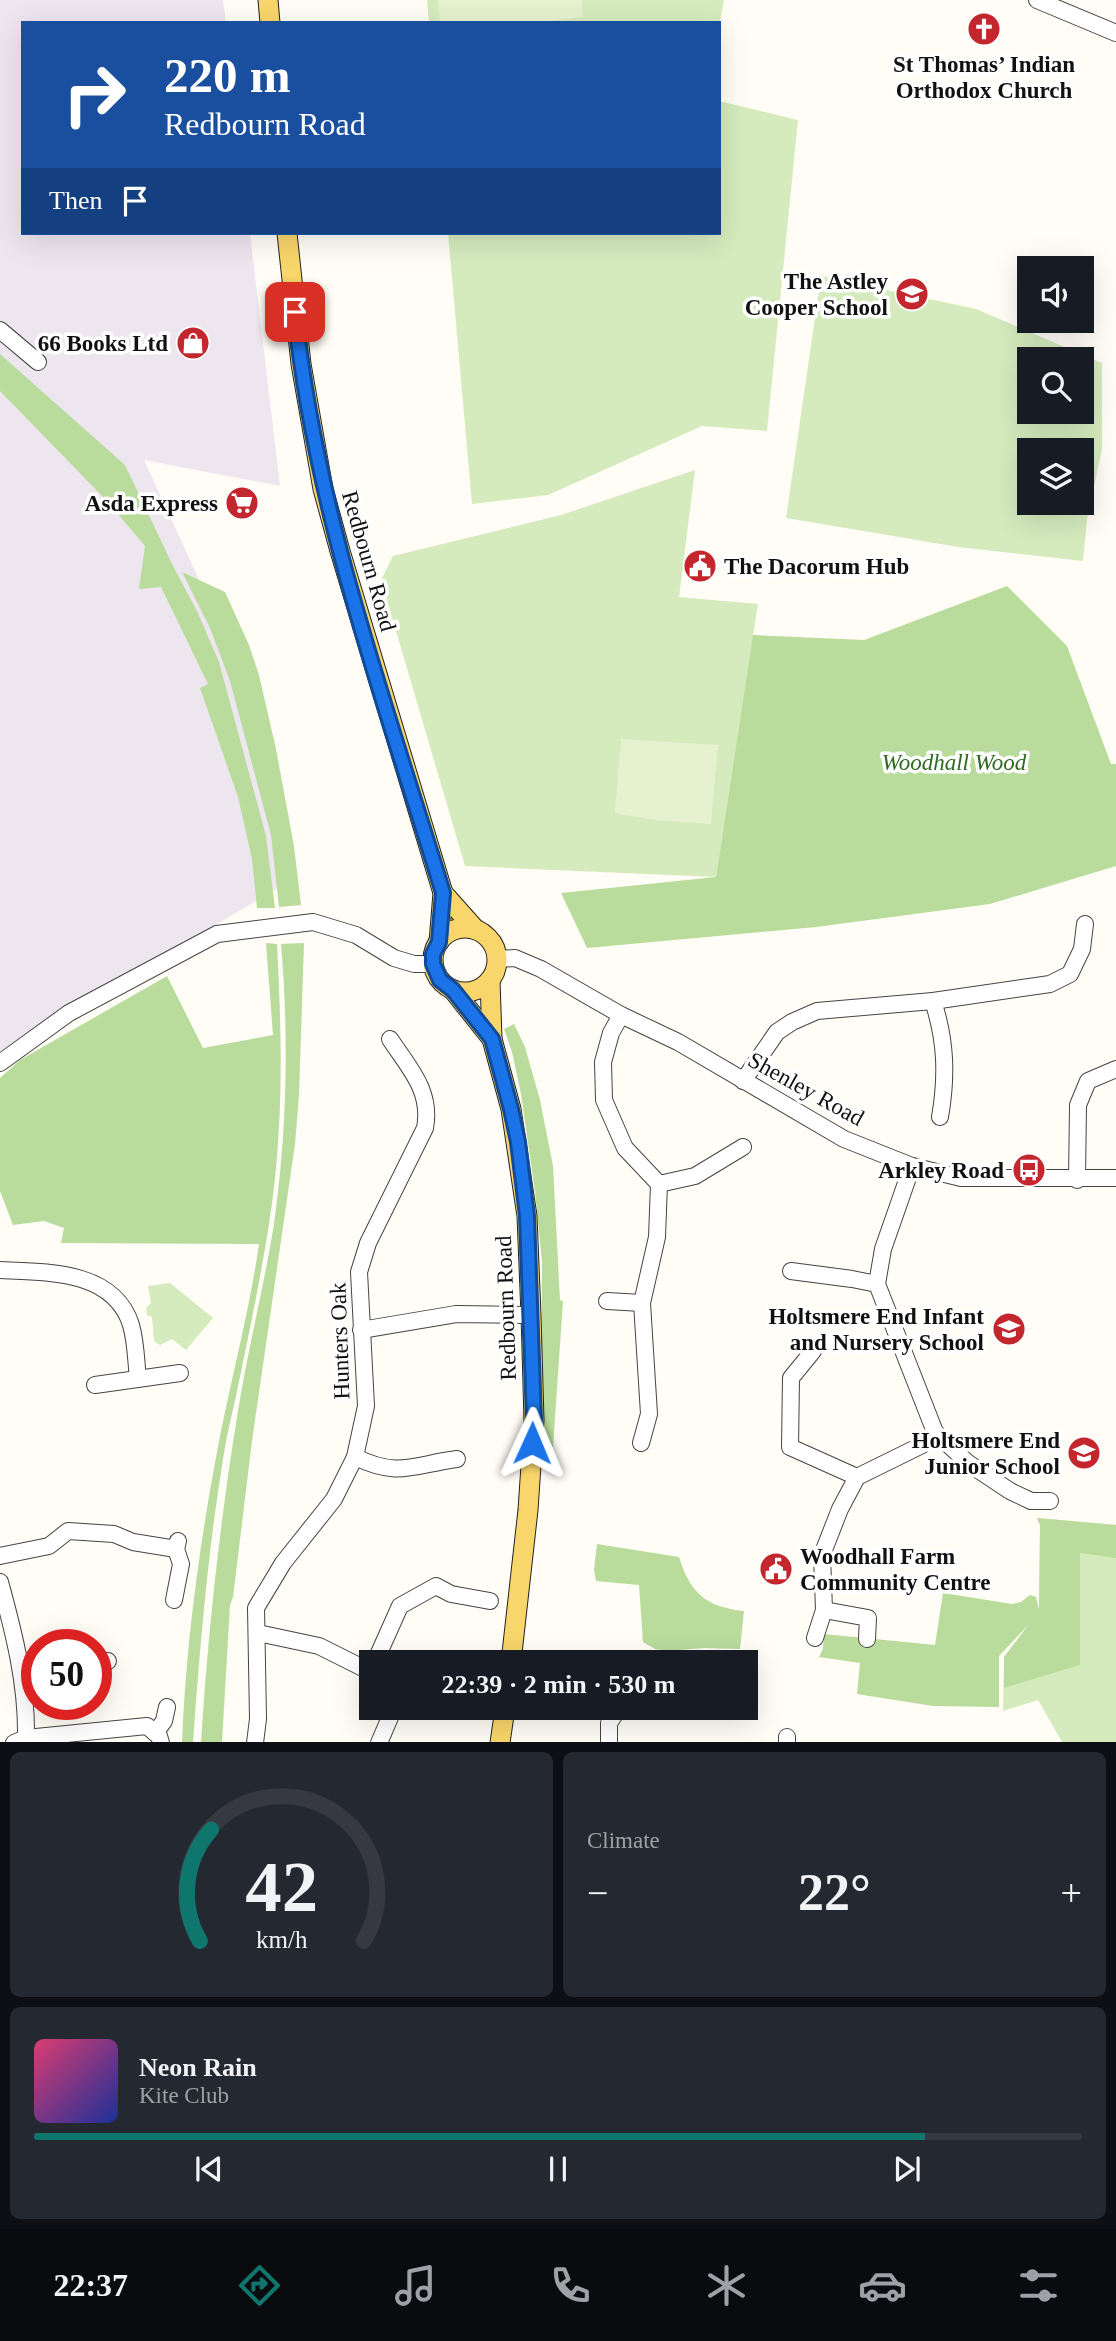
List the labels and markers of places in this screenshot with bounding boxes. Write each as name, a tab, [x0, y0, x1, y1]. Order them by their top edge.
church icon: St Thomas’ Indian Orthodox Church	[965, 10, 1003, 48]
place label: St Thomas’ Indian Orthodox Church	[893, 52, 1075, 103]
place label: The Astley Cooper School	[745, 269, 888, 320]
school or university icon: The Astley Cooper School	[893, 275, 931, 313]
pin	[265, 282, 325, 342]
shop icon: 66 Books Ltd	[174, 324, 212, 362]
place label: 66 Books Ltd	[38, 331, 168, 356]
supermarket icon: Asda Express	[223, 484, 261, 522]
place label: Asda Express	[85, 491, 218, 516]
public building icon: The Dacorum Hub	[681, 547, 719, 585]
place label: The Dacorum Hub	[724, 554, 909, 579]
bus stop icon: Arkley Road	[1010, 1151, 1048, 1189]
place label: Arkley Road	[878, 1158, 1004, 1183]
place label: Holtsmere End Infant and Nursery School	[768, 1304, 984, 1355]
school or university icon: Holtsmere End Infant and Nursery School	[990, 1310, 1028, 1348]
place label: Holtsmere End Junior School	[912, 1428, 1060, 1479]
school or university icon: Holtsmere End Junior School	[1065, 1434, 1103, 1472]
place label: Woodhall Farm Community Centre	[800, 1544, 991, 1595]
public building icon: Woodhall Farm Community Centre	[757, 1550, 795, 1588]

